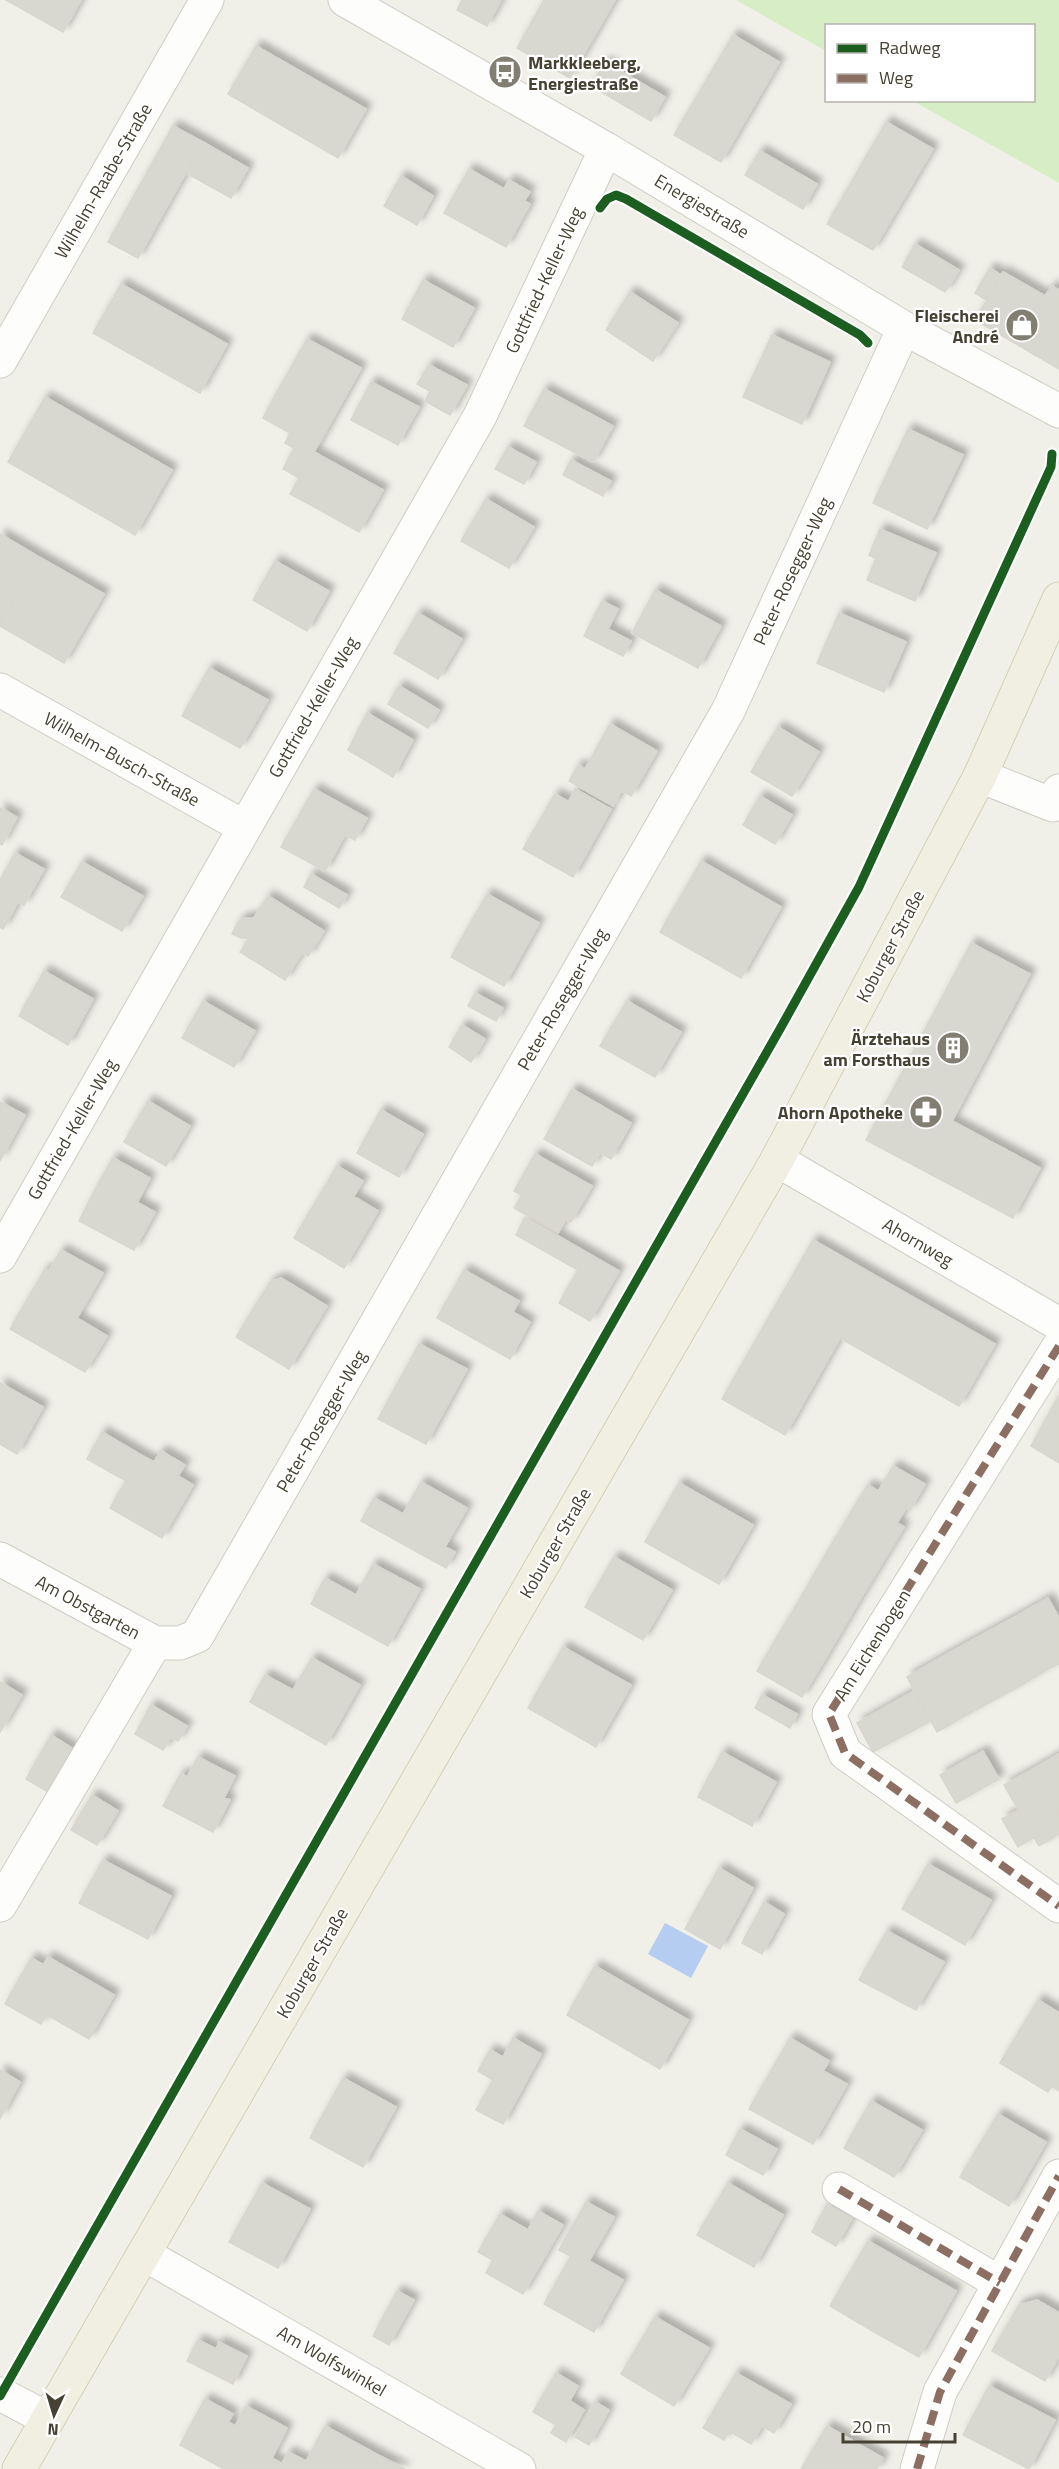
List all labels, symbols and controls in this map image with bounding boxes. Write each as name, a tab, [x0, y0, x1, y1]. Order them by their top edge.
legend	[825, 24, 1035, 102]
text: Radweg	[879, 34, 941, 61]
place label: Markkleeberg, Energiestraße	[528, 49, 641, 97]
bus stop icon: Markkleeberg, Energiestraße	[487, 54, 523, 90]
text: Weg	[879, 64, 913, 91]
street label: Wilhelm-Raabe-Straße	[47, 98, 159, 264]
street label: Energiestraße	[649, 167, 755, 245]
street label: Gottfried-Keller-Weg	[498, 202, 590, 358]
place label: Fleischerei André	[915, 302, 999, 350]
shop icon: Fleischerei André	[1004, 307, 1040, 343]
street label: Peter-Rosegger-Weg	[746, 492, 838, 650]
street label: Gottfried-Keller-Weg	[262, 631, 364, 783]
street label: Wilhelm-Busch-Straße	[39, 705, 205, 813]
street label: Koburger Straße	[849, 885, 931, 1007]
street label: Peter-Rosegger-Weg	[510, 923, 614, 1075]
place label: Ärztehaus am Forsthaus	[824, 1025, 930, 1073]
building icon: Ärztehaus am Forsthaus	[935, 1030, 971, 1066]
street label: Gottfried-Keller-Weg	[21, 1053, 123, 1205]
pharmacy icon: Ahorn Apotheke	[908, 1094, 944, 1130]
place label: Ahorn Apotheke	[778, 1099, 903, 1126]
street label: Ahornweg	[878, 1211, 958, 1273]
street label: Peter-Rosegger-Weg	[269, 1345, 373, 1497]
street label: Koburger Straße	[512, 1483, 598, 1603]
street label: Am Obstgarten	[31, 1568, 145, 1646]
street label: Am Eichenbogen	[827, 1584, 917, 1706]
street label: Koburger Straße	[269, 1903, 355, 2023]
street label: Am Wolfswinkel	[272, 2319, 392, 2403]
north arrow	[24, 2385, 84, 2445]
scale bar	[843, 2406, 956, 2444]
text: 20 m	[852, 2413, 891, 2440]
text: N	[47, 2418, 59, 2442]

